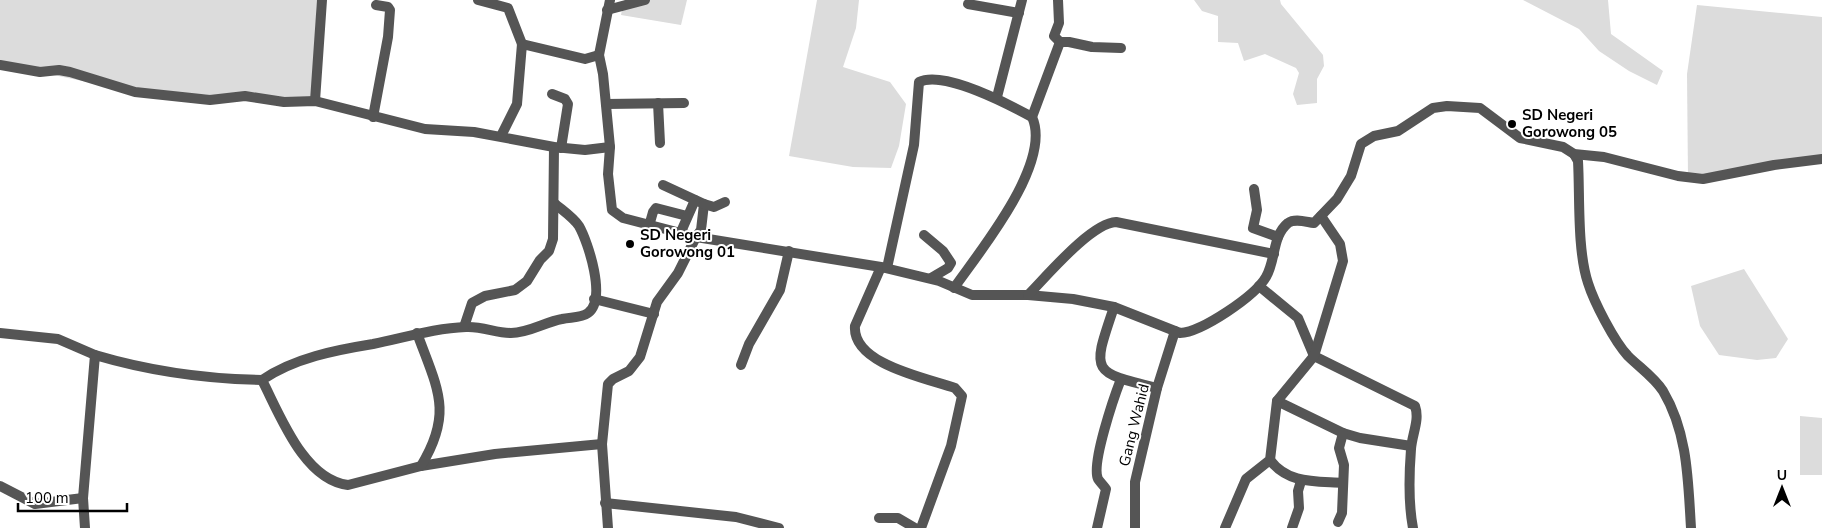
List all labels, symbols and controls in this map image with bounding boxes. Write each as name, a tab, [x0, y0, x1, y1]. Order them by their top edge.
place label: SD Negeri Gorowong 05	[1522, 105, 1617, 142]
marker: SD Negeri Gorowong 05	[1506, 118, 1518, 130]
place label: SD Negeri Gorowong 01	[640, 225, 735, 262]
marker: SD Negeri Gorowong 01	[624, 238, 636, 250]
street label: Gang Wahid	[1114, 382, 1154, 468]
north arrow	[1757, 463, 1807, 513]
text: U	[1777, 466, 1787, 485]
scale bar	[18, 480, 126, 512]
text: 100 m	[25, 488, 69, 508]

